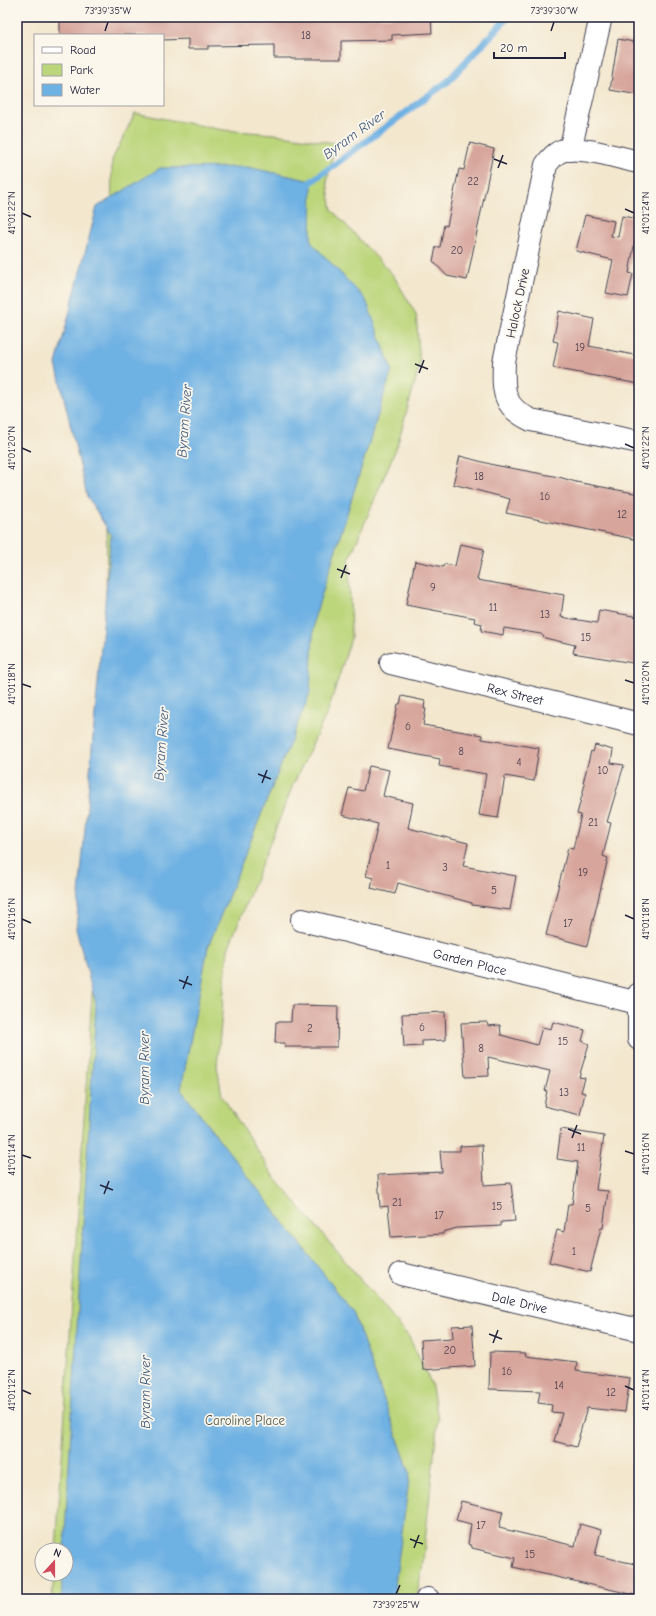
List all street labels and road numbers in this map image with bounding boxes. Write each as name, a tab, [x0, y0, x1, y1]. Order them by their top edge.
street label: Halock Drive	[503, 266, 532, 339]
street label: Rex Street	[486, 680, 546, 708]
street label: Garden Place	[431, 946, 509, 978]
street label: Dale Drive	[490, 1289, 549, 1316]

